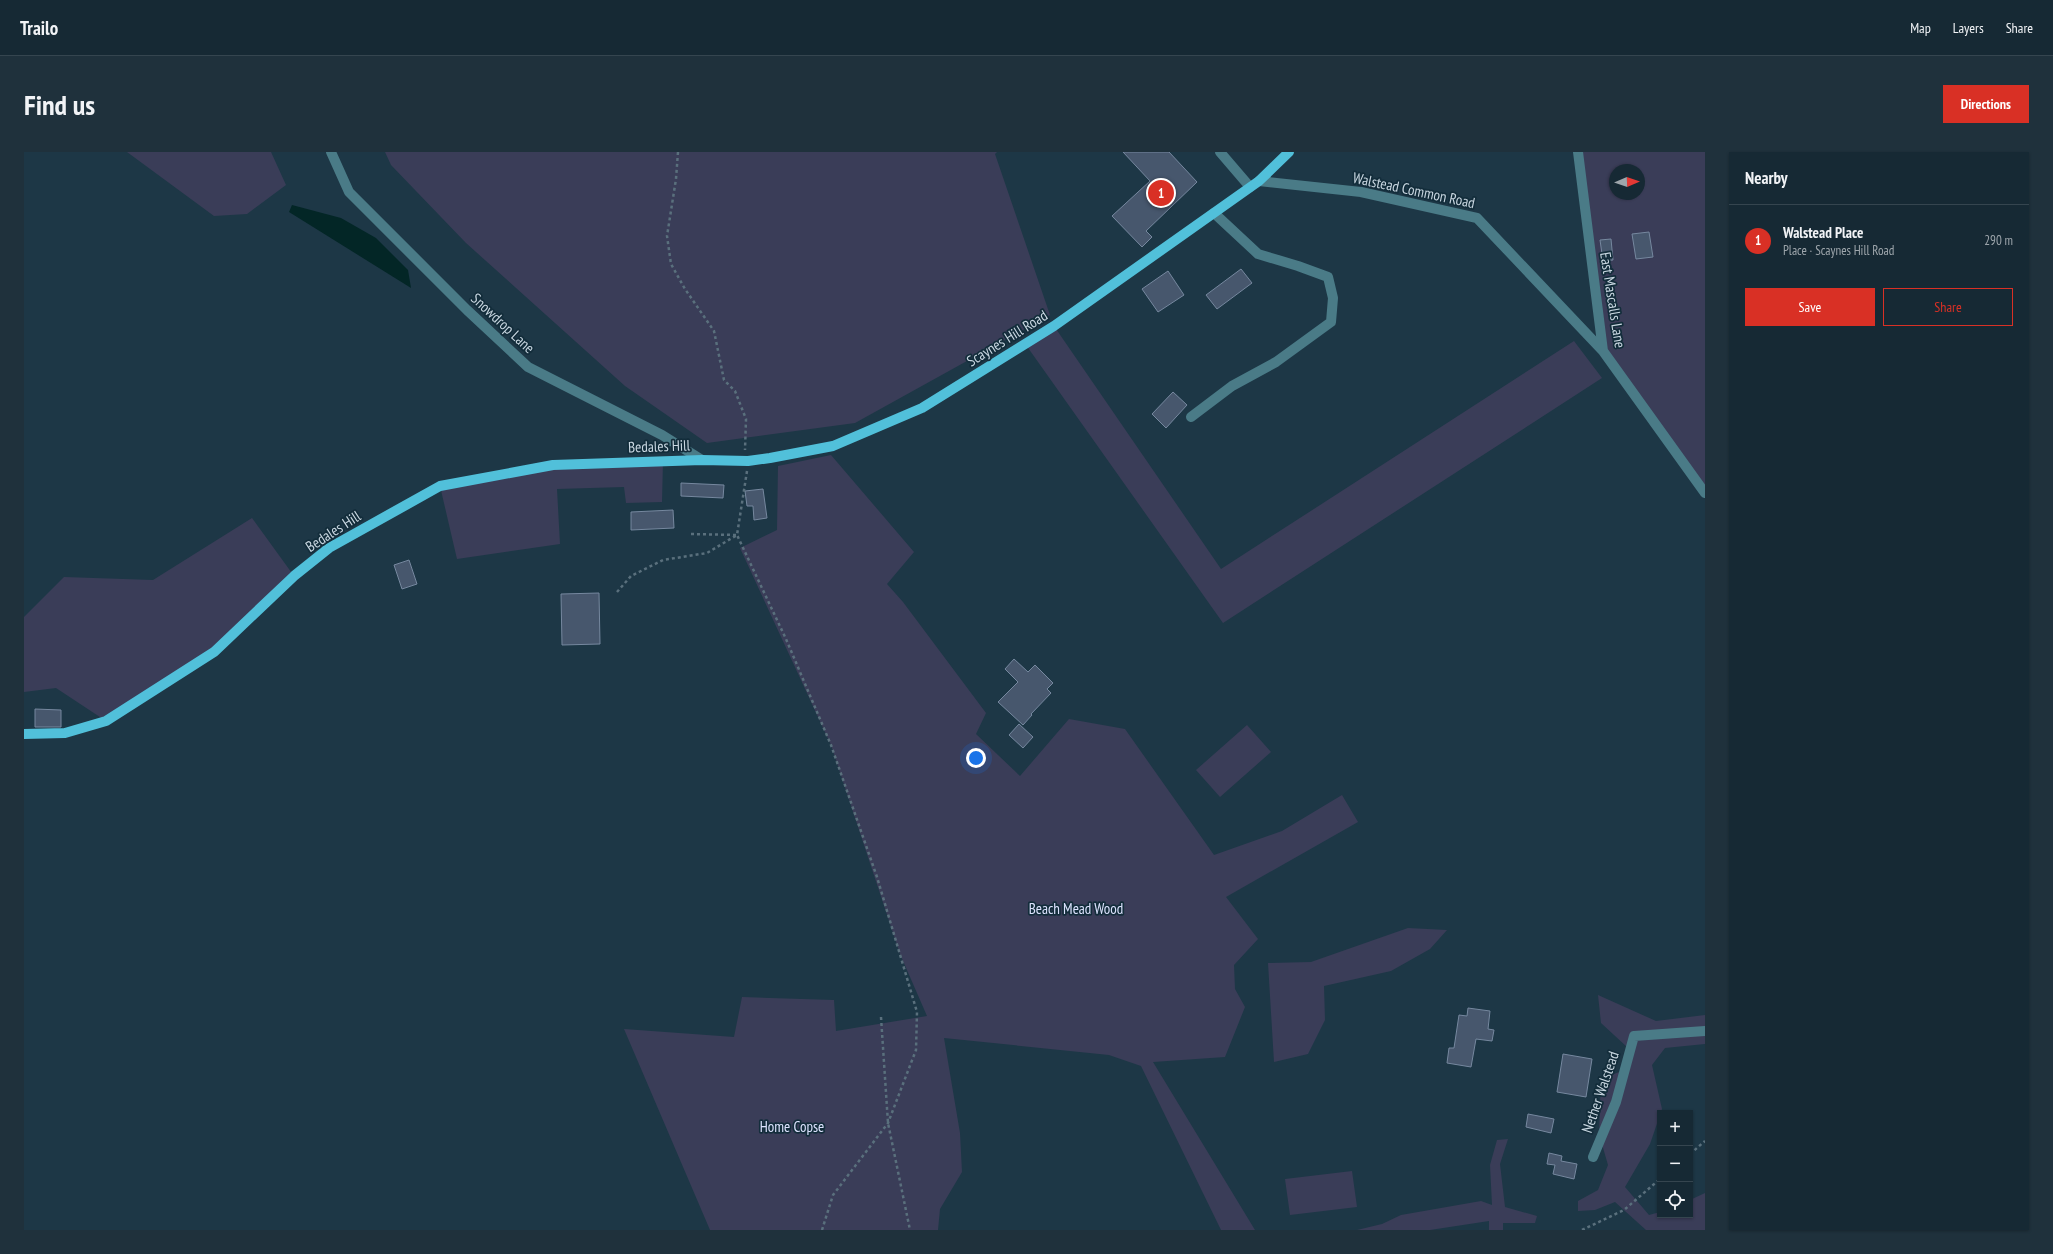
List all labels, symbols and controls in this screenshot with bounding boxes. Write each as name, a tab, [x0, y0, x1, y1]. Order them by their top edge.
text: Trailo	[20, 16, 58, 40]
text: Map	[1910, 19, 1931, 37]
text: Layers	[1953, 19, 1984, 37]
text: Share	[2006, 19, 2033, 37]
button: Directions	[1943, 85, 2029, 123]
text: Find us	[24, 86, 95, 123]
north arrow	[1609, 164, 1645, 200]
text: Nearby	[1745, 167, 1788, 189]
street label: Walstead Common Road	[1351, 168, 1477, 212]
pin: 1	[1148, 178, 1174, 208]
text: Walstead Place	[1783, 223, 1863, 242]
text: 1	[1755, 232, 1761, 249]
text: 290 m	[1984, 232, 2013, 249]
text: Place · Scaynes Hill Road	[1783, 242, 1894, 259]
street label: East Mascalls Lane	[1596, 251, 1630, 349]
button: Save	[1745, 288, 1875, 326]
button: Share	[1883, 288, 2013, 326]
street label: Snowdrop Lane	[467, 289, 539, 357]
street label: Scaynes Hill Road	[963, 306, 1051, 370]
street label: Bedales Hill	[628, 435, 691, 457]
street label: Bedales Hill	[302, 506, 365, 556]
your location	[966, 748, 986, 768]
park label: Beach Mead Wood	[1029, 899, 1123, 918]
street label: Nether Walstead	[1577, 1049, 1623, 1135]
map controls	[1657, 1110, 1693, 1218]
button: +	[1657, 1110, 1693, 1146]
park label: Home Copse	[760, 1117, 824, 1136]
button: −	[1657, 1146, 1693, 1182]
button: locate	[1657, 1182, 1693, 1218]

